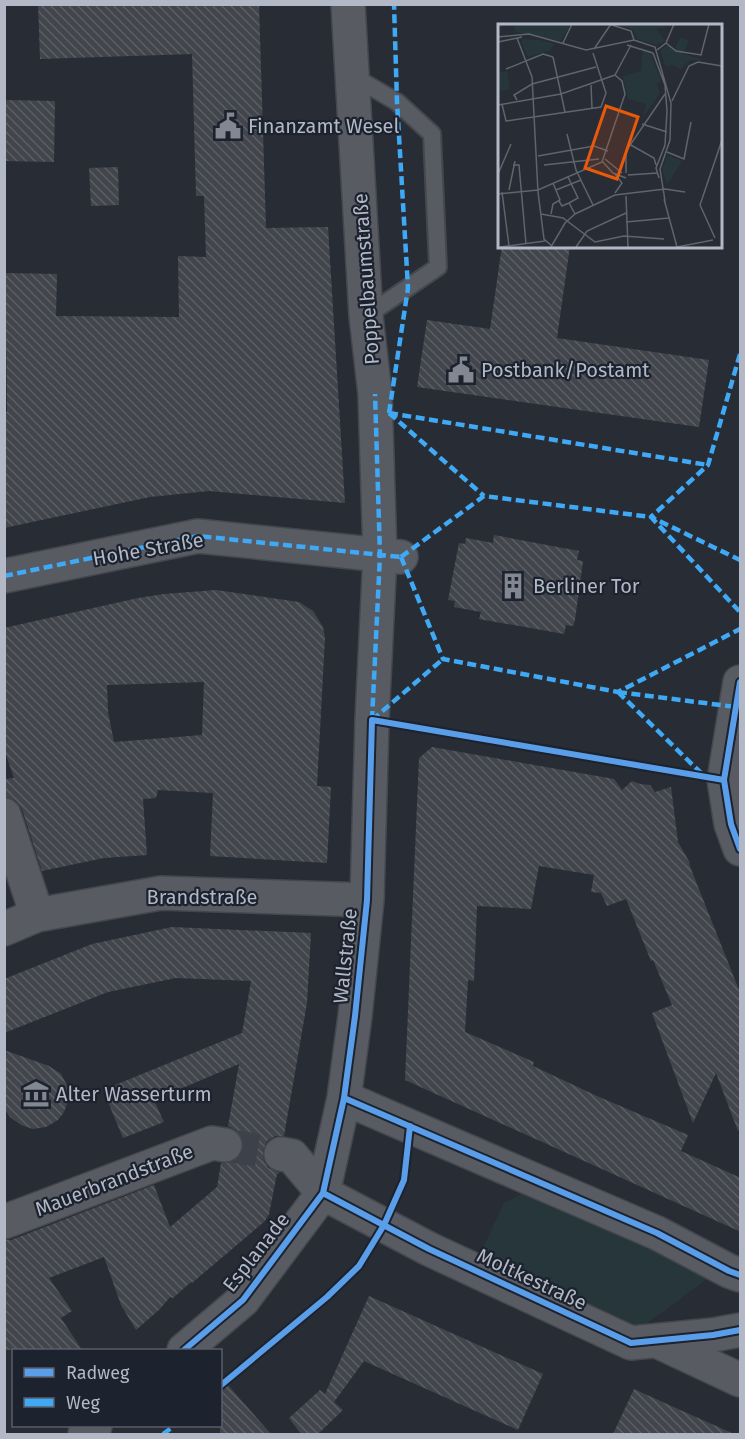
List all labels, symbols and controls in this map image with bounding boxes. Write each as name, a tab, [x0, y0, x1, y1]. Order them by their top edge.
inset map	[498, 24, 721, 248]
public building icon: Finanzamt Wesel	[213, 111, 243, 141]
place label: Finanzamt Wesel	[248, 114, 400, 138]
street label: Poppelbaumstraße	[348, 192, 384, 366]
public building icon: Postbank/Postamt	[446, 355, 476, 385]
place label: Postbank/Postamt	[481, 358, 650, 382]
street label: Hohe Straße	[91, 527, 205, 571]
building icon: Berliner Tor	[498, 571, 528, 601]
place label: Berliner Tor	[533, 574, 640, 598]
street label: Brandstraße	[147, 885, 257, 909]
street label: Wallstraße	[328, 907, 362, 1005]
museum icon: Alter Wasserturm	[21, 1079, 51, 1109]
place label: Alter Wasserturm	[56, 1082, 212, 1106]
street label: Mauerbrandstraße	[32, 1139, 196, 1221]
street label: Esplanade	[218, 1208, 294, 1296]
street label: Moltkestraße	[473, 1243, 591, 1315]
legend	[12, 1349, 222, 1427]
text: Radweg	[66, 1362, 130, 1384]
text: Weg	[66, 1392, 100, 1414]

